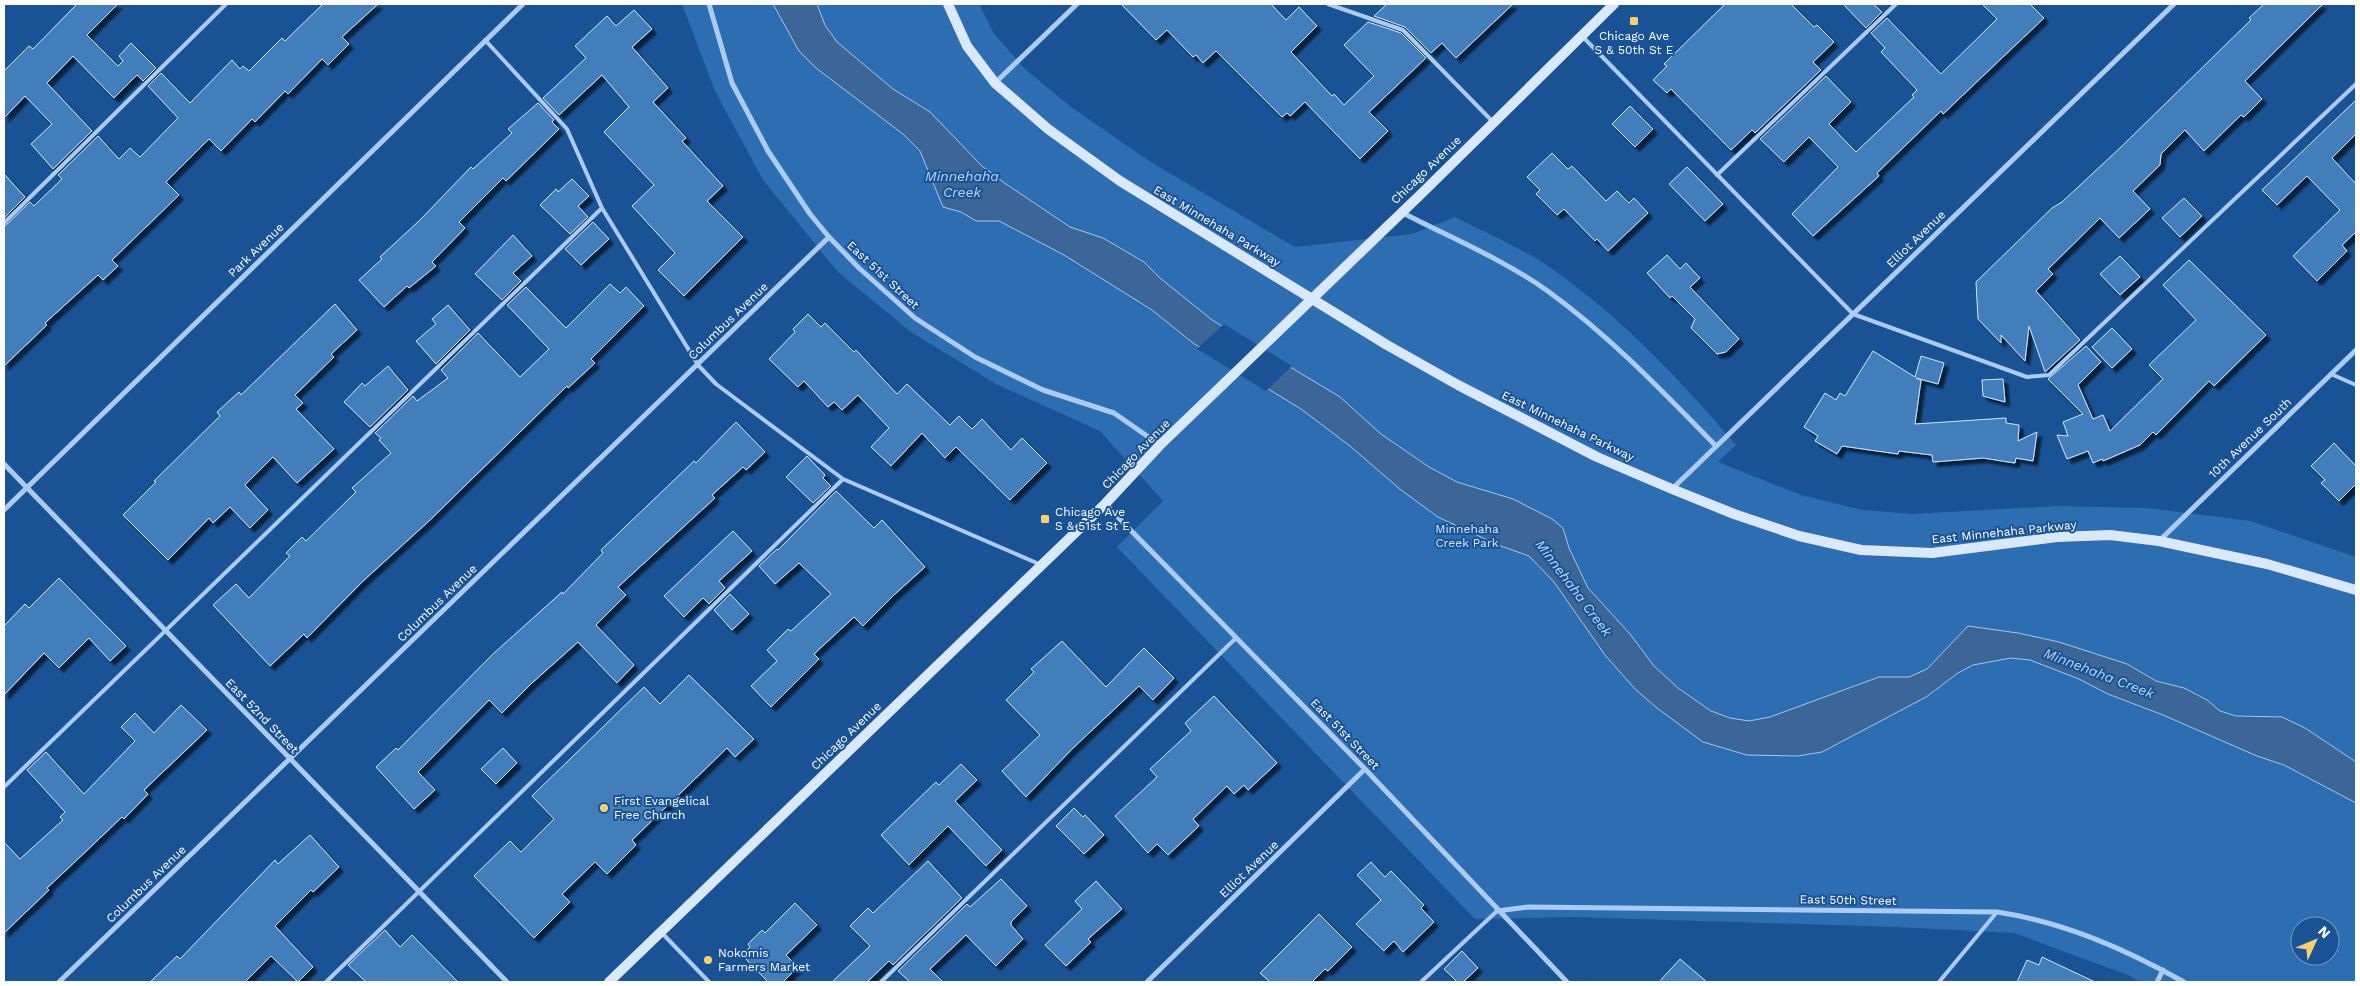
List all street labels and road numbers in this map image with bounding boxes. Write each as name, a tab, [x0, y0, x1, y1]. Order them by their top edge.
street label: Chicago Avenue	[1388, 133, 1464, 207]
street label: East Minnehaha Parkway	[1151, 182, 1284, 270]
street label: Elliot Avenue	[1884, 207, 1948, 271]
street label: Park Avenue	[225, 220, 287, 280]
street label: East 51st Street	[844, 238, 922, 312]
street label: Columbus Avenue	[685, 279, 771, 363]
street label: East Minnehaha Parkway	[1499, 388, 1637, 465]
street label: 10th Avenue South	[2206, 395, 2294, 481]
street label: Chicago Avenue	[1099, 416, 1173, 492]
street label: East Minnehaha Parkway	[1931, 517, 2078, 547]
street label: Columbus Avenue	[394, 561, 480, 645]
street label: East 52nd Street	[223, 676, 301, 756]
street label: East 51st Street	[1308, 696, 1382, 772]
street label: Chicago Avenue	[808, 699, 884, 773]
street label: Elliot Avenue	[1217, 837, 1281, 901]
street label: Columbus Avenue	[103, 842, 189, 926]
street label: East 50th Street	[1799, 892, 1897, 908]

